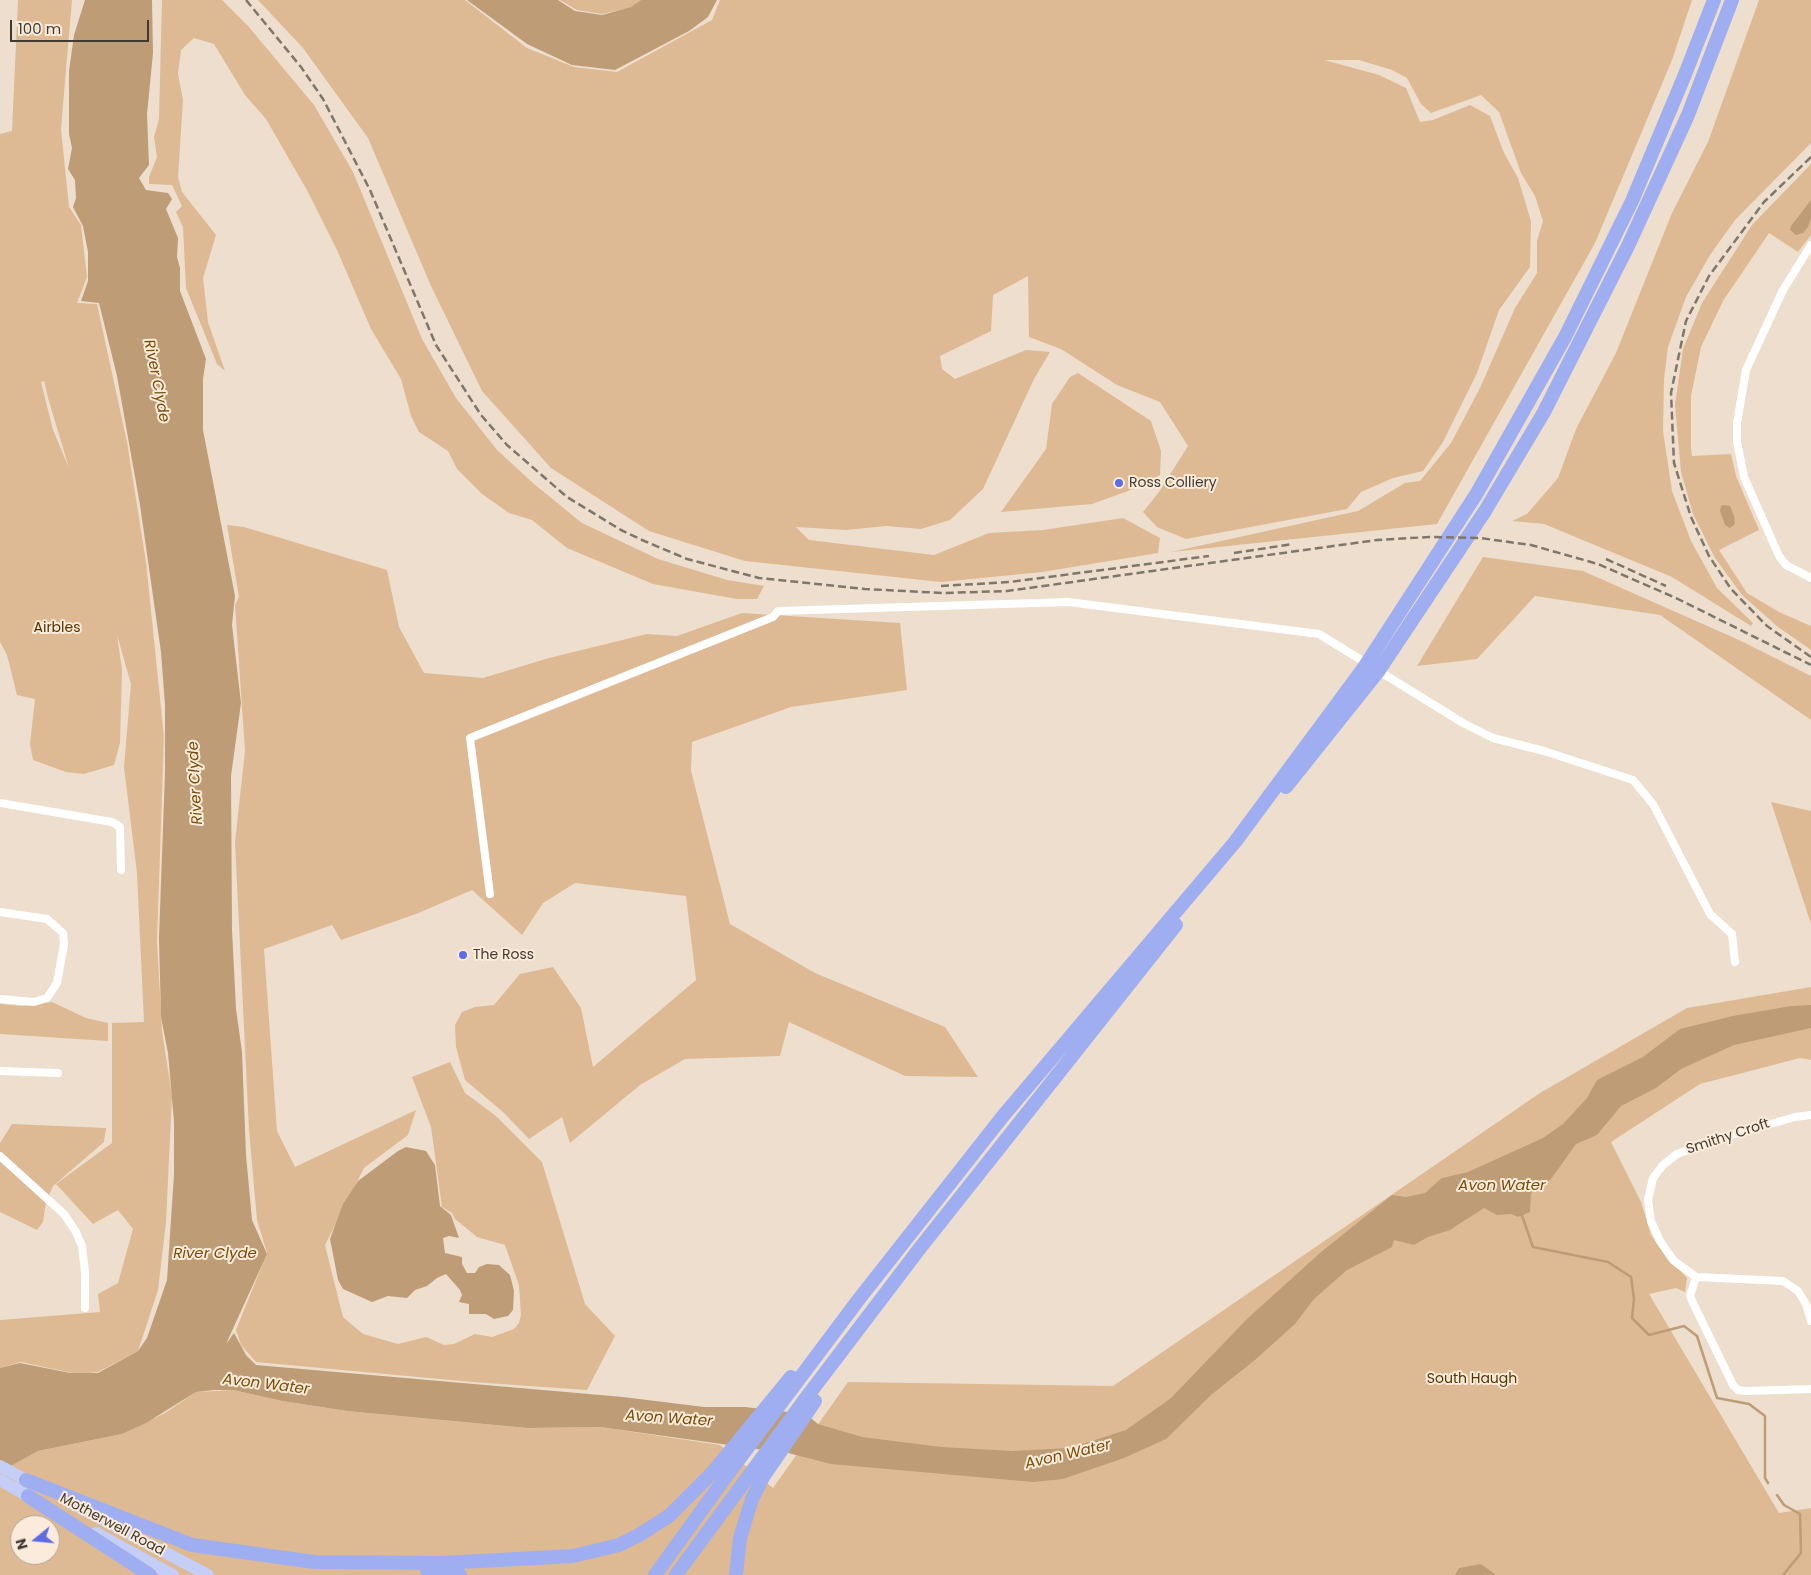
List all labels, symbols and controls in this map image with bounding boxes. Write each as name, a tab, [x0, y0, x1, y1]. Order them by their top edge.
scale bar	[12, 10, 151, 42]
text: 100 m	[18, 18, 61, 39]
water label: River Clyde	[139, 338, 173, 424]
place label: Ross Colliery	[1129, 475, 1217, 491]
marker: Ross Colliery	[1113, 477, 1125, 489]
park label: Airbles	[34, 620, 80, 636]
water label: River Clyde	[185, 741, 207, 825]
place label: The Ross	[473, 947, 534, 963]
marker: The Ross	[457, 949, 469, 961]
street label: Smithy Croft	[1684, 1116, 1772, 1158]
water label: Avon Water	[1458, 1177, 1546, 1195]
water label: River Clyde	[173, 1245, 257, 1263]
water label: Avon Water	[222, 1371, 310, 1399]
park label: South Haugh	[1427, 1371, 1517, 1387]
water label: Avon Water	[625, 1407, 713, 1431]
water label: Avon Water	[1023, 1436, 1113, 1474]
street label: Motherwell Road	[57, 1490, 167, 1560]
north arrow	[10, 1515, 60, 1565]
text: N	[11, 1536, 33, 1552]

